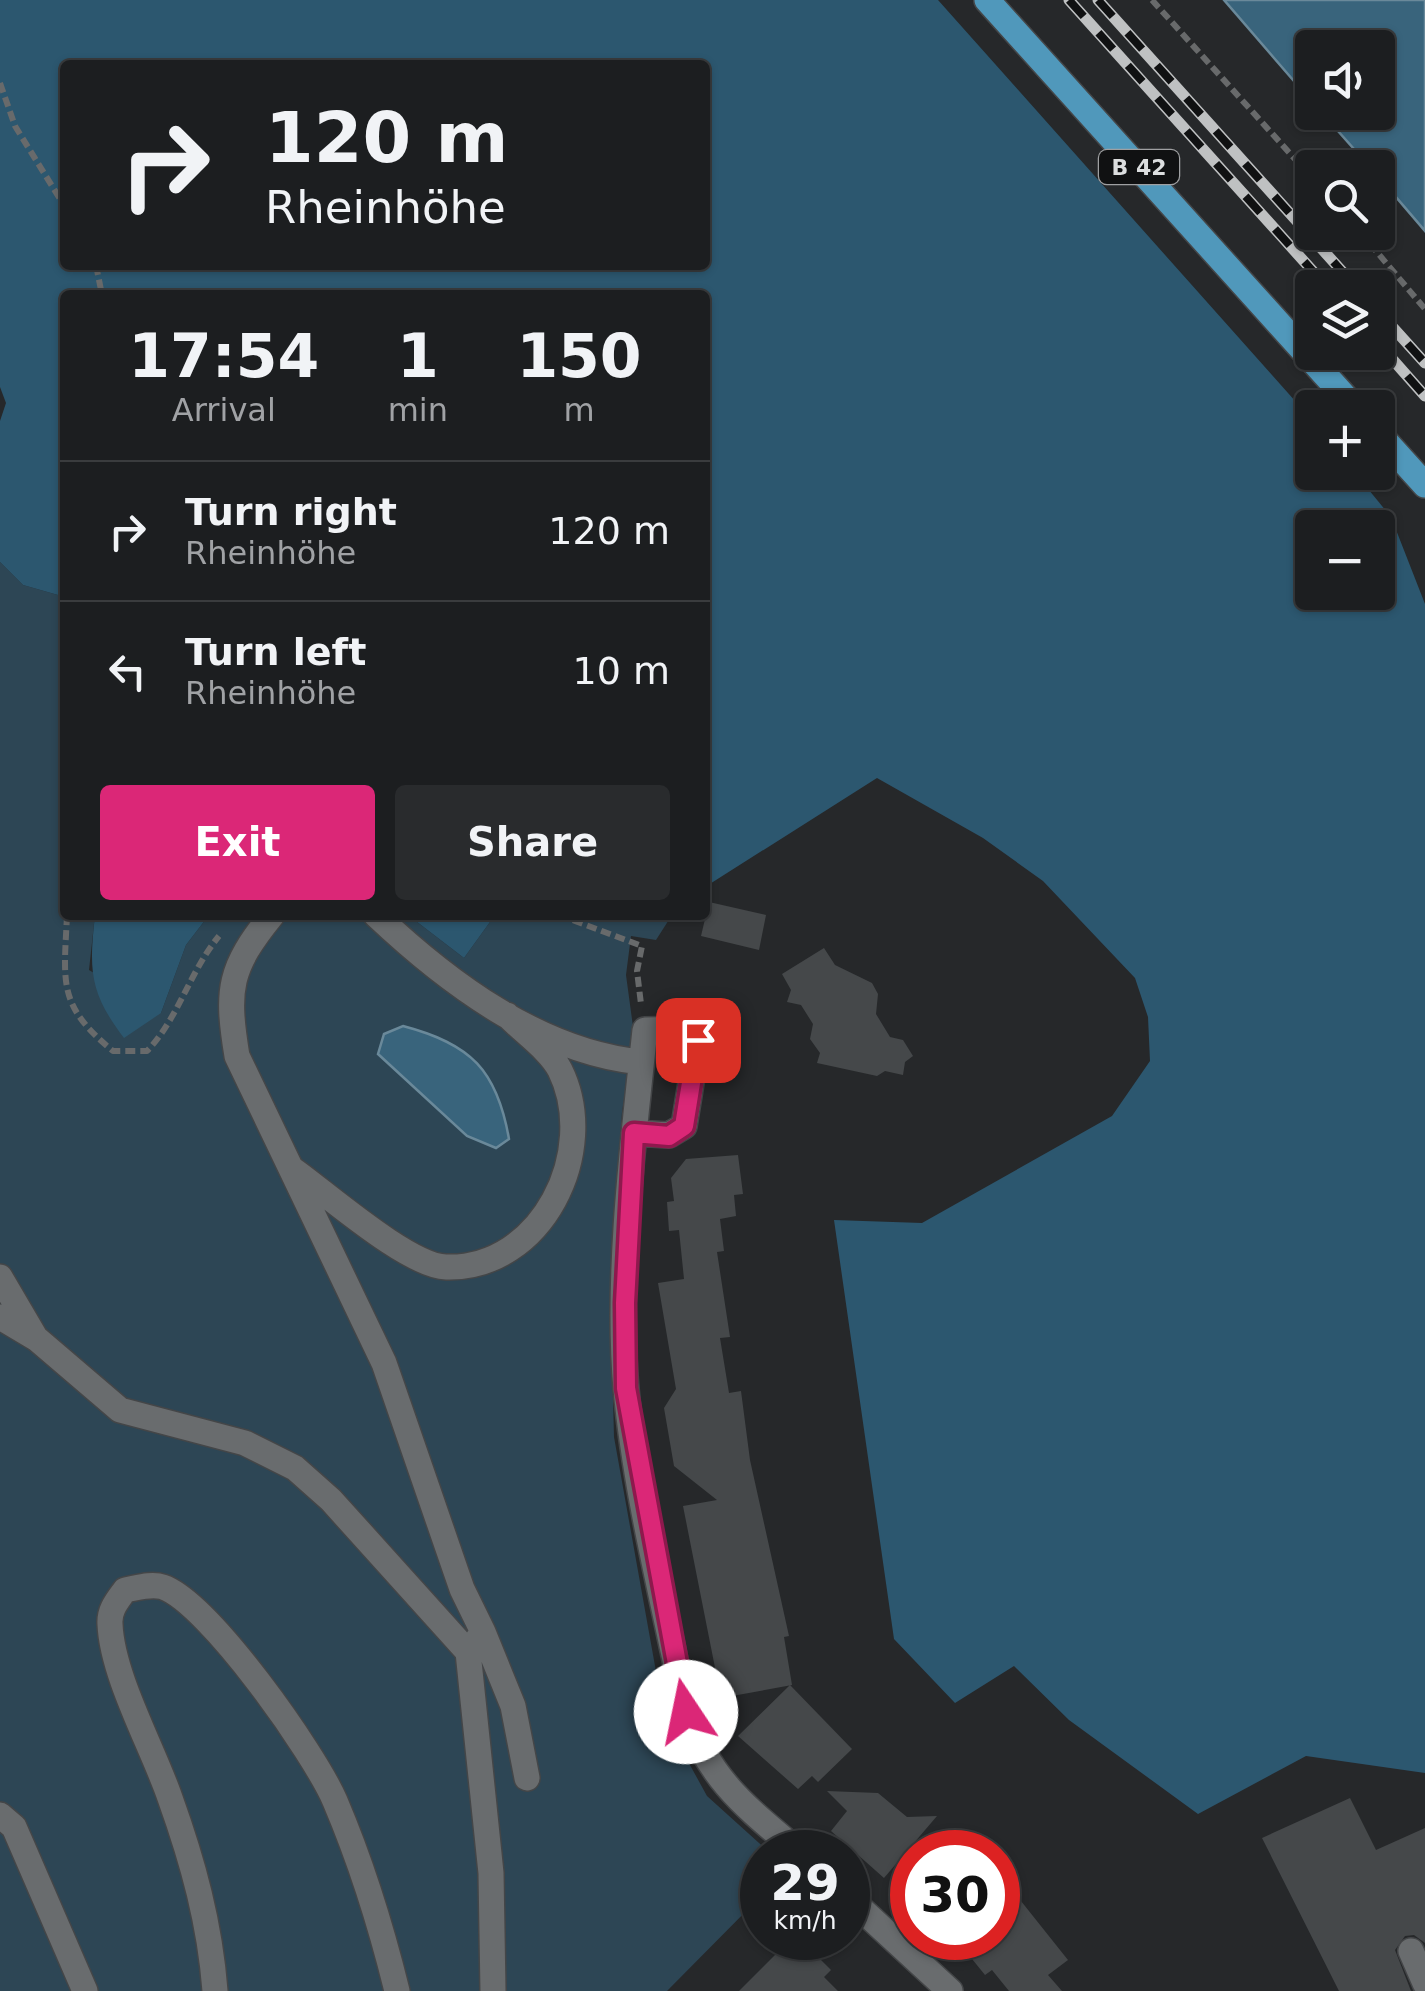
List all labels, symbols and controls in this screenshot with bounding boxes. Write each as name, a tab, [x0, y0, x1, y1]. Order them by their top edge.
map controls	[1295, 30, 1395, 610]
button: sound	[1295, 30, 1395, 130]
text: 120 m	[265, 97, 508, 179]
icon: right	[100, 100, 230, 230]
road number: B 42	[1099, 150, 1179, 184]
button: search	[1295, 150, 1395, 250]
text: Rheinhöhe	[265, 181, 506, 234]
button: layers	[1295, 270, 1395, 370]
text: 17:54	[128, 321, 319, 391]
text: 1	[397, 321, 439, 391]
text: 150	[516, 321, 642, 391]
button: +	[1295, 390, 1395, 490]
text: Arrival	[172, 391, 276, 429]
text: min	[388, 391, 448, 429]
text: m	[563, 391, 595, 429]
text: Turn right	[185, 490, 397, 534]
icon: right	[100, 504, 155, 559]
text: 120 m	[548, 509, 670, 553]
button: −	[1295, 510, 1395, 610]
text: Rheinhöhe	[185, 534, 356, 572]
text: Turn left	[185, 630, 366, 674]
icon: left	[100, 644, 155, 699]
text: 10 m	[573, 649, 670, 693]
text: Rheinhöhe	[185, 674, 356, 712]
button: Exit	[100, 785, 375, 900]
button: Share	[395, 785, 670, 900]
pin	[656, 998, 741, 1083]
icon: arrive	[671, 1013, 726, 1068]
position arrow	[634, 1660, 738, 1764]
speed limit sign: 30	[890, 1830, 1020, 1960]
text: 29	[770, 1854, 840, 1912]
text: km/h	[773, 1906, 837, 1935]

